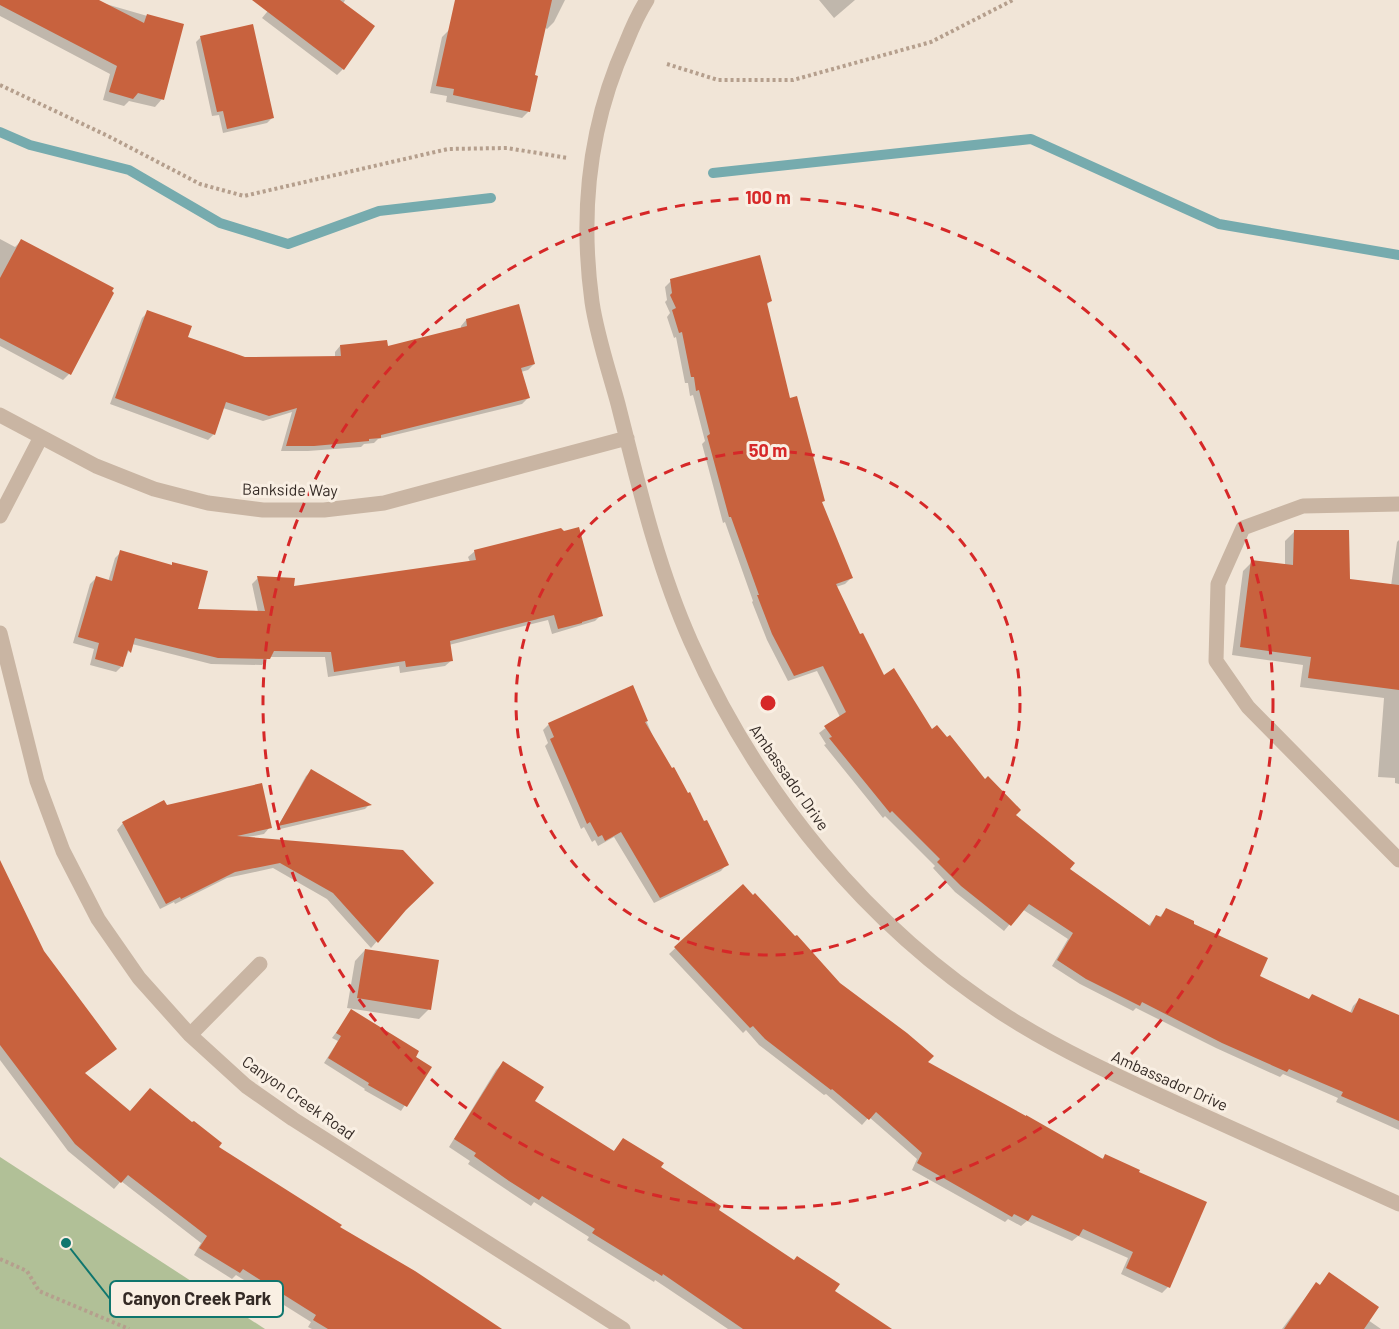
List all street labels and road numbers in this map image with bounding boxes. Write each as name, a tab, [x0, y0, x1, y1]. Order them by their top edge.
street label: Bankside Way	[242, 479, 339, 499]
street label: Ambassador Drive	[746, 720, 834, 834]
street label: Ambassador Drive	[1109, 1046, 1231, 1114]
street label: Canyon Creek Road	[239, 1051, 359, 1143]

